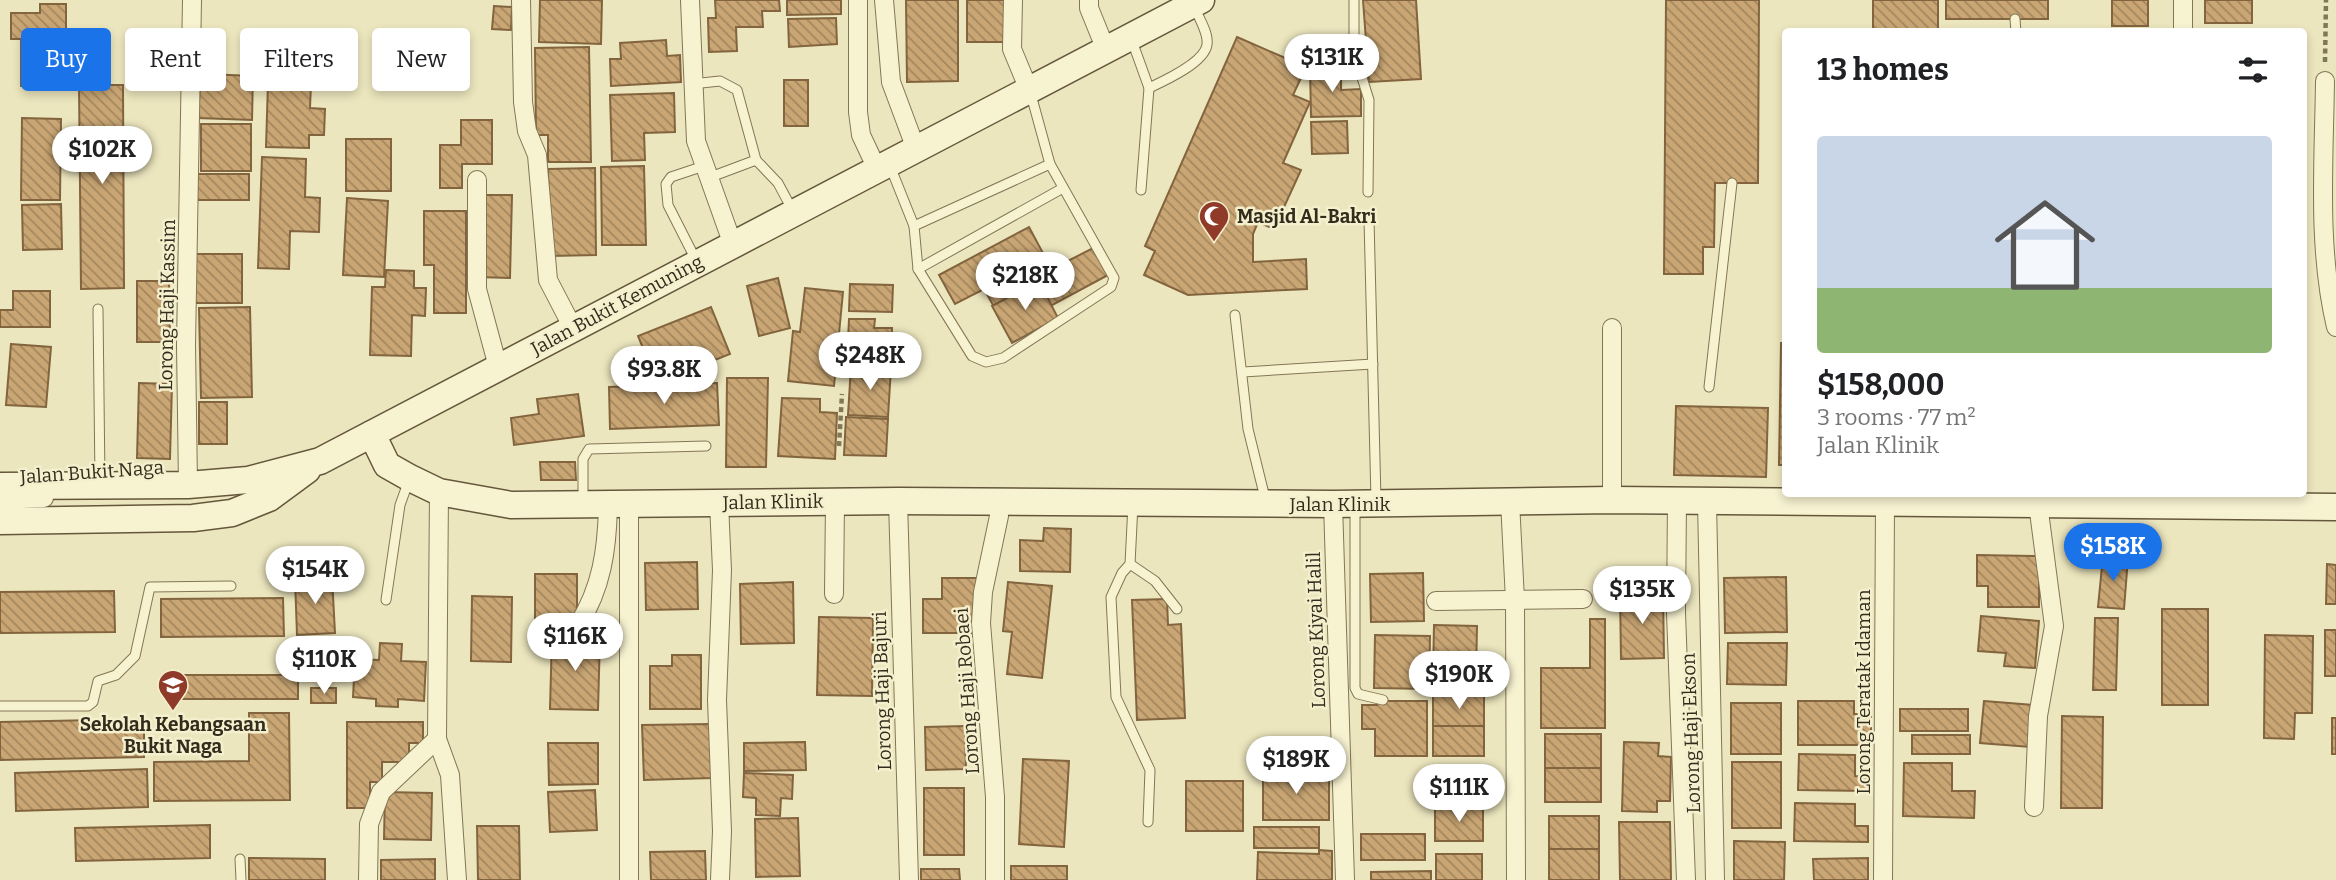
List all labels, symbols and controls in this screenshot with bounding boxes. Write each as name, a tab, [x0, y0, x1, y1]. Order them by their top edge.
chip: Buy	[21, 28, 111, 91]
chip: Rent	[125, 28, 226, 91]
chip: Filters	[240, 28, 358, 91]
chip: New	[372, 28, 470, 91]
pin: $131K	[1283, 34, 1381, 94]
text: $131K	[1300, 43, 1364, 71]
icon: filters	[2234, 51, 2272, 89]
text: 13 homes	[1817, 52, 1949, 88]
pin: $102K	[53, 127, 151, 186]
text: $102K	[68, 135, 136, 163]
icon: home	[1982, 182, 2108, 308]
mosque icon: Masjid Al-Bakri	[1197, 199, 1231, 243]
place label: Masjid Al-Bakri	[1237, 205, 1376, 228]
street label: Lorong Haji Kassim	[154, 219, 180, 391]
street label: Jalan Bukit Kemuning	[526, 250, 707, 361]
pin: $218K	[976, 252, 1074, 312]
text: $218K	[992, 261, 1058, 289]
pin: $248K	[821, 332, 919, 392]
text: $248K	[835, 341, 905, 369]
pin: $93.8K	[607, 346, 721, 406]
text: $93.8K	[627, 355, 701, 383]
text: $158,000	[1817, 367, 1945, 403]
text: 3 rooms · 77 m²	[1817, 403, 1976, 431]
text: Jalan Klinik	[1817, 431, 1939, 459]
street label: Jalan Bukit Naga	[18, 455, 165, 489]
street label: Jalan Klinik	[721, 490, 824, 514]
street label: Jalan Klinik	[1289, 493, 1391, 516]
pin: $158K	[2064, 524, 2162, 583]
text: $158K	[2080, 532, 2146, 560]
pin: $154K	[266, 546, 364, 606]
street label: Lorong Kiyai Halil	[1302, 551, 1330, 709]
text: $154K	[282, 555, 348, 583]
pin: $135K	[1593, 566, 1691, 626]
text: $135K	[1609, 575, 1675, 603]
street label: Lorong Teratak Idaman	[1852, 589, 1875, 795]
street label: Lorong Haji Robaei	[950, 607, 984, 775]
street label: Lorong Haji Bajuri	[868, 611, 896, 771]
pin: $116K	[526, 614, 624, 673]
text: $116K	[543, 622, 607, 650]
pin: $110K	[275, 636, 373, 696]
text: $110K	[292, 645, 356, 673]
pin: $190K	[1410, 652, 1508, 711]
street label: Lorong Haji Ekson	[1677, 652, 1705, 814]
text: $190K	[1425, 660, 1493, 688]
school or university icon: Sekolah Kebangsaan Bukit Naga	[156, 668, 190, 712]
place label: Sekolah Kebangsaan Bukit Naga	[80, 713, 267, 758]
pin: $189K	[1247, 736, 1345, 796]
text: $189K	[1262, 745, 1330, 773]
pin: $111K	[1410, 764, 1508, 824]
text: $111K	[1429, 773, 1489, 801]

